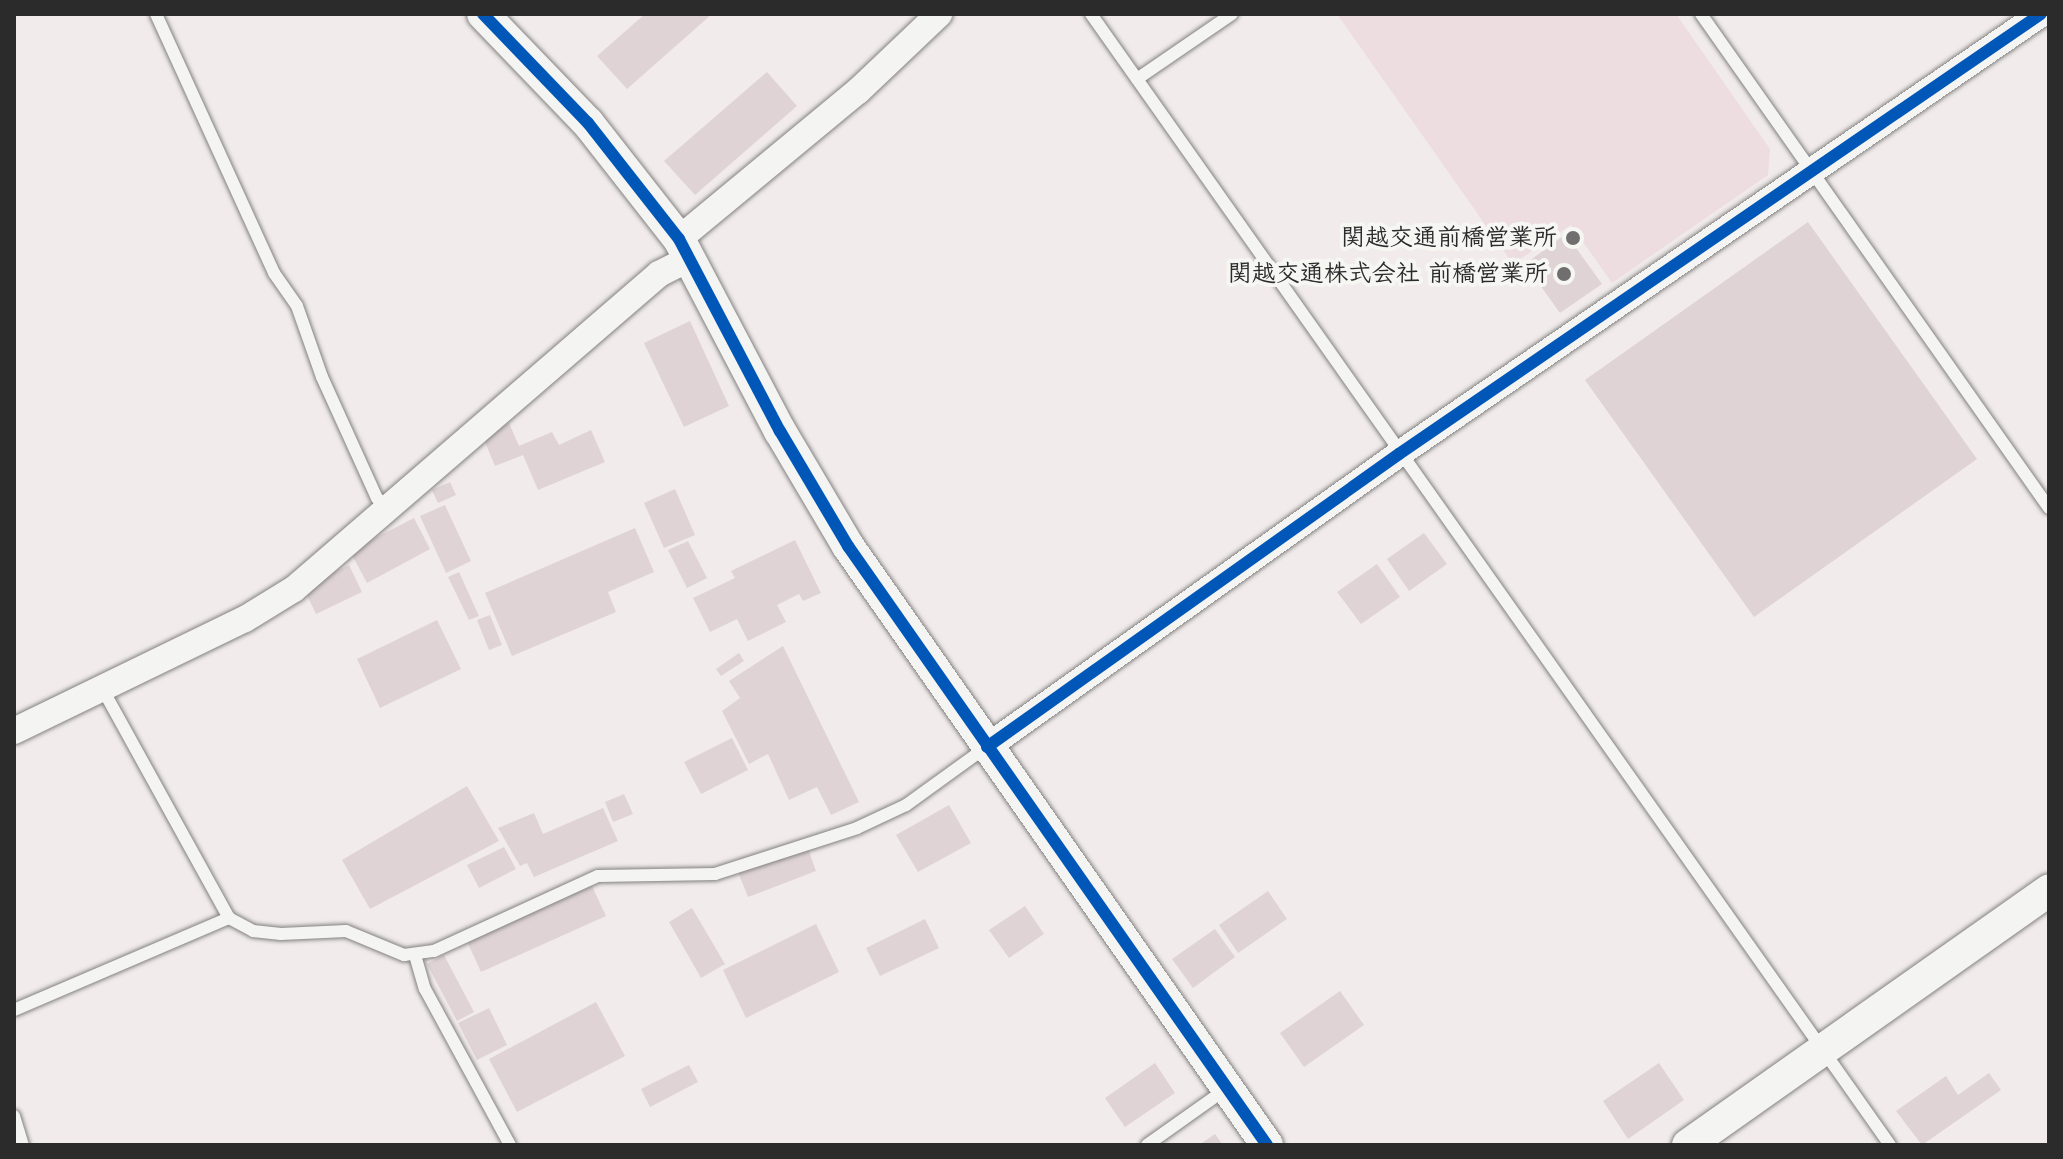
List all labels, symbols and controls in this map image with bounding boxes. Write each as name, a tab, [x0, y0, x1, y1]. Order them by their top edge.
place label: 関越交通前橋営業所	[1341, 224, 1557, 252]
marker: 関越交通前橋営業所	[1564, 229, 1582, 247]
place label: 関越交通株式会社 前橋営業所	[1228, 260, 1548, 288]
marker: 関越交通株式会社 前橋営業所	[1555, 265, 1573, 283]

